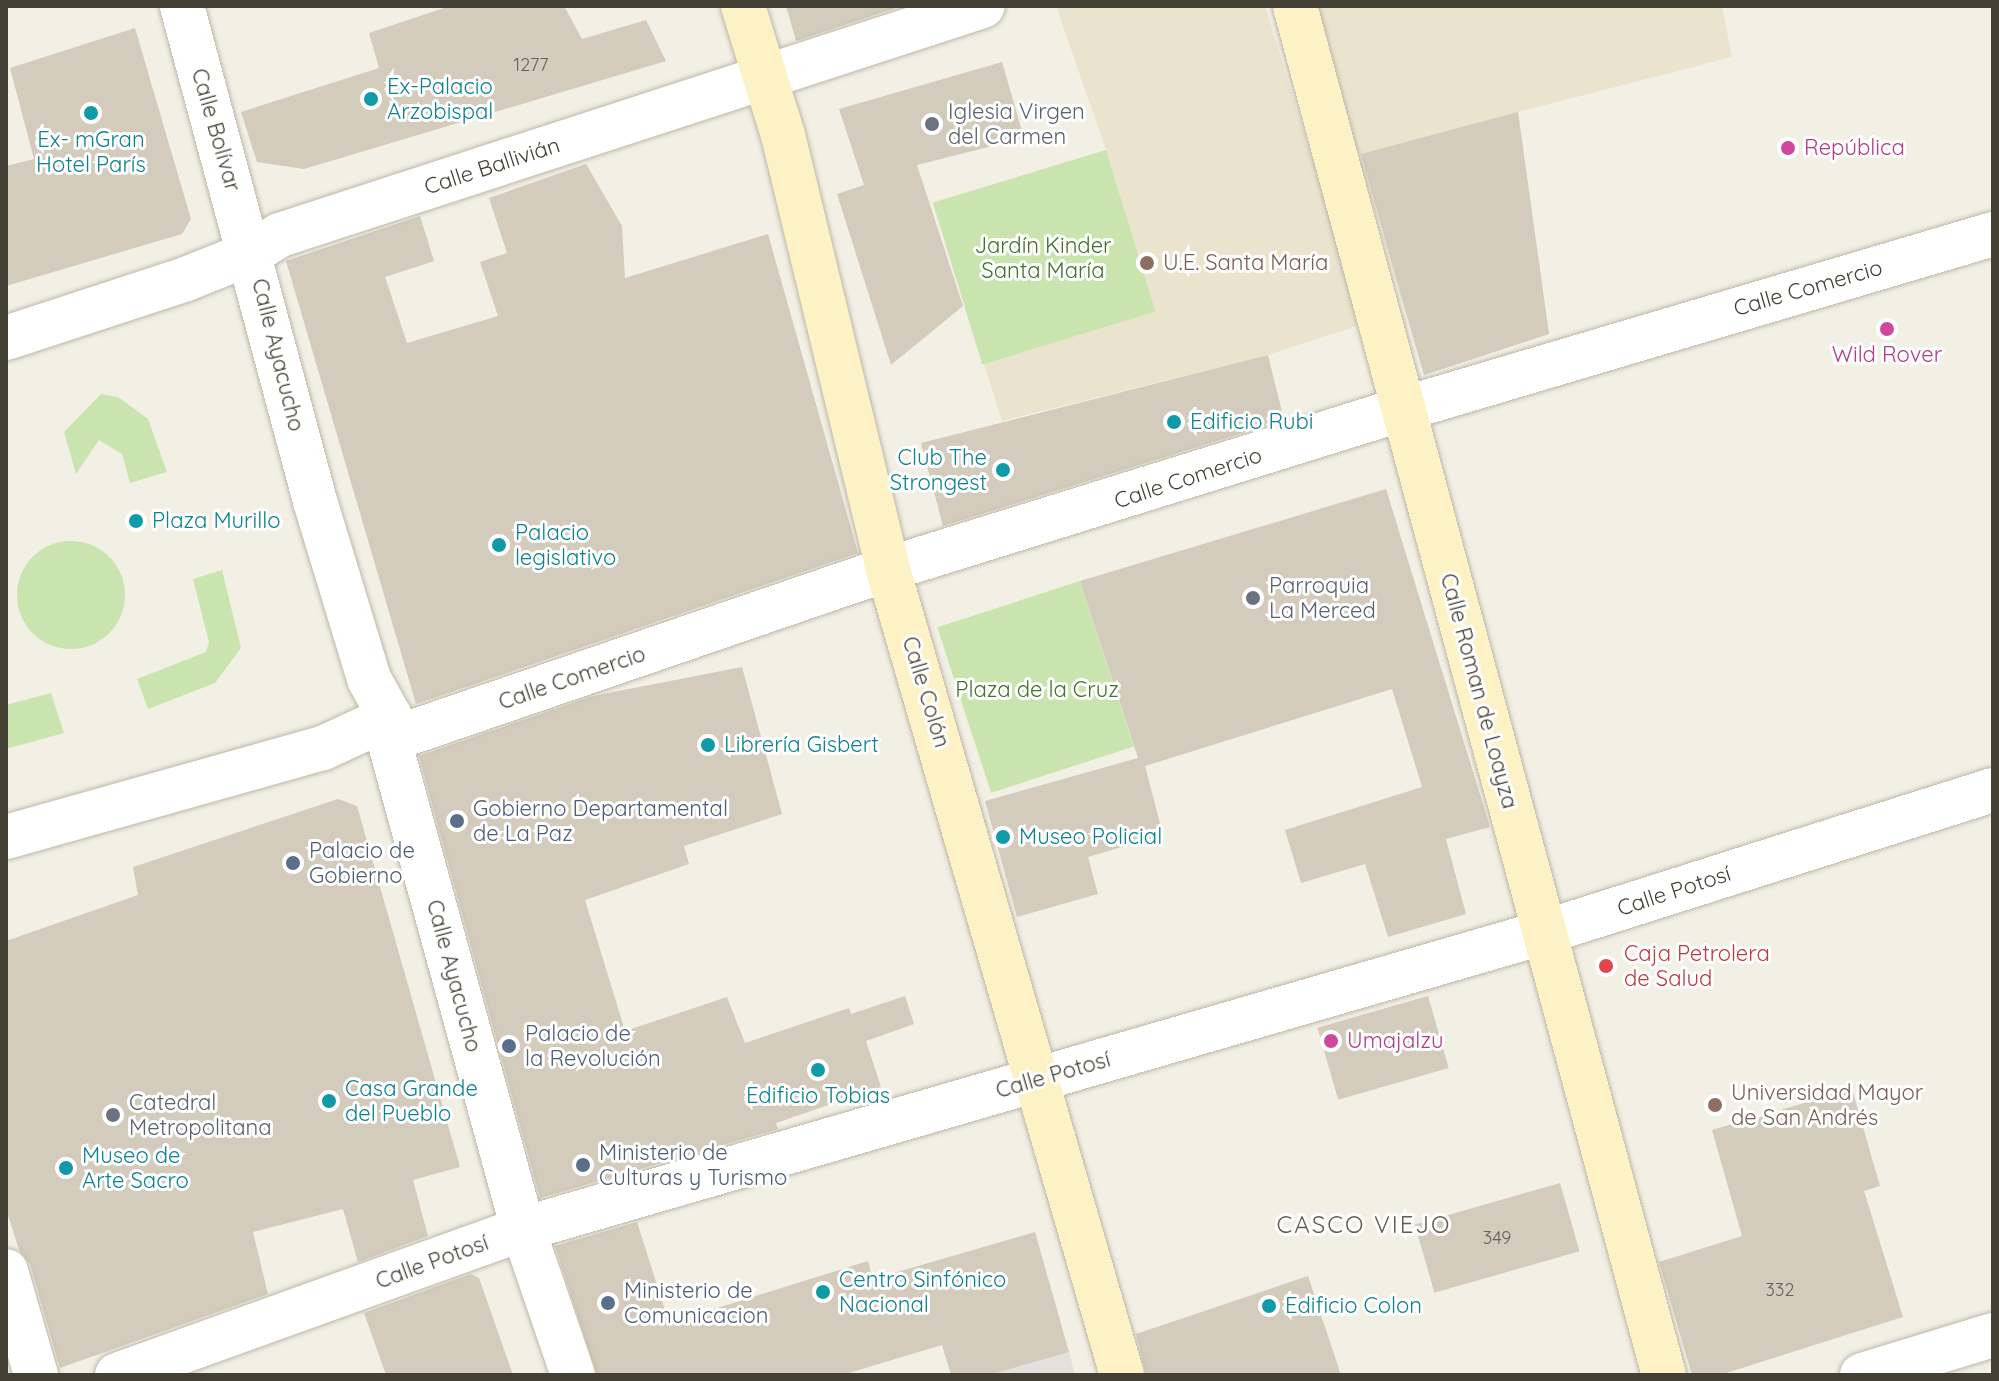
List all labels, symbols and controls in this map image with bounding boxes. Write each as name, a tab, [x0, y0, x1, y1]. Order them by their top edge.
house number: 1277	[514, 54, 548, 76]
street label: Calle Bolívar	[186, 65, 246, 195]
place label: Ex-Palacio Arzobispal	[387, 73, 493, 124]
marker: Ex-Palacio Arzobispal	[362, 90, 380, 108]
place label: Iglesia Virgen del Carmen	[948, 98, 1085, 150]
marker: Ex- mGran Hotel París	[82, 104, 100, 122]
marker: Iglesia Virgen del Carmen	[923, 115, 941, 133]
place label: Ex- mGran Hotel París	[36, 126, 146, 178]
street label: Calle Ballivián	[421, 132, 563, 200]
place label: República	[1804, 135, 1905, 161]
marker: República	[1779, 139, 1797, 157]
park label: Jardín Kinder Santa María	[974, 232, 1112, 284]
place label: U.E. Santa María	[1163, 250, 1328, 276]
marker: U.E. Santa María	[1138, 254, 1156, 272]
street label: Calle Comercio	[1731, 254, 1885, 322]
street label: Calle Ayacucho	[246, 276, 310, 434]
marker: Wild Rover	[1878, 320, 1896, 338]
place label: Wild Rover	[1832, 342, 1942, 368]
place label: Edificio Rubi	[1190, 409, 1314, 435]
marker: Edificio Rubi	[1165, 413, 1183, 431]
street label: Calle Comercio	[1111, 442, 1265, 514]
place label: Club The Strongest	[890, 444, 987, 496]
marker: Club The Strongest	[994, 461, 1012, 479]
place label: Plaza Murillo	[152, 508, 280, 534]
marker: Plaza Murillo	[127, 512, 145, 530]
place label: Palacio legislativo	[515, 519, 616, 570]
marker: Palacio legislativo	[490, 536, 508, 554]
street label: Calle Roman de Loayza	[1435, 570, 1523, 812]
place label: Parroquia La Merced	[1269, 572, 1376, 624]
marker: Parroquia La Merced	[1244, 589, 1262, 607]
street label: Calle Colón	[897, 633, 955, 751]
street label: Calle Comercio	[495, 641, 649, 715]
park label: Plaza de la Cruz	[955, 677, 1119, 703]
place label: Librería Gisbert	[724, 732, 879, 758]
marker: Librería Gisbert	[699, 736, 717, 754]
place label: Gobierno Departamental de La Paz	[473, 795, 728, 846]
marker: Gobierno Departamental de La Paz	[448, 812, 466, 830]
place label: Museo Policial	[1019, 824, 1162, 850]
marker: Museo Policial	[994, 828, 1012, 846]
place label: Palacio de Gobierno	[309, 837, 415, 888]
marker: Palacio de Gobierno	[284, 854, 302, 872]
street label: Calle Potosí	[1614, 860, 1734, 922]
street label: Calle Ayacucho	[421, 897, 487, 1055]
place label: Caja Petrolera de Salud	[1624, 940, 1770, 992]
marker: Caja Petrolera de Salud	[1595, 955, 1617, 977]
place label: Palacio de la Revolución	[525, 1020, 661, 1072]
place label: Umajalzu	[1347, 1028, 1443, 1054]
marker: Umajalzu	[1322, 1032, 1340, 1050]
marker: Palacio de la Revolución	[500, 1037, 518, 1055]
street label: Calle Potosí	[993, 1046, 1113, 1104]
marker: Edificio Tobias	[809, 1061, 827, 1079]
place label: Casa Grande del Pueblo	[345, 1075, 478, 1126]
place label: Universidad Mayor de San Andrés	[1731, 1079, 1923, 1130]
place label: Edificio Tobias	[746, 1083, 890, 1109]
place label: Catedral Metropolitana	[129, 1089, 272, 1140]
marker: Casa Grande del Pueblo	[320, 1092, 338, 1110]
marker: Universidad Mayor de San Andrés	[1706, 1096, 1724, 1114]
marker: Catedral Metropolitana	[104, 1106, 122, 1124]
place label: Ministerio de Culturas y Turismo	[599, 1139, 787, 1190]
place label: Museo de Arte Sacro	[82, 1142, 189, 1194]
marker: Ministerio de Culturas y Turismo	[574, 1156, 592, 1174]
marker: Museo de Arte Sacro	[57, 1159, 75, 1177]
district label: CASCO VIEJO	[1277, 1211, 1451, 1239]
house number: 349	[1483, 1227, 1511, 1249]
street label: Calle Potosí	[372, 1229, 492, 1295]
place label: Centro Sinfónico Nacional	[839, 1266, 1006, 1318]
place label: Ministerio de Comunicacion	[624, 1277, 768, 1328]
house number: 332	[1766, 1279, 1794, 1301]
marker: Centro Sinfónico Nacional	[814, 1283, 832, 1301]
place label: Edificio Colon	[1285, 1293, 1422, 1319]
marker: Ministerio de Comunicacion	[599, 1294, 617, 1312]
marker: Edificio Colon	[1260, 1297, 1278, 1315]

